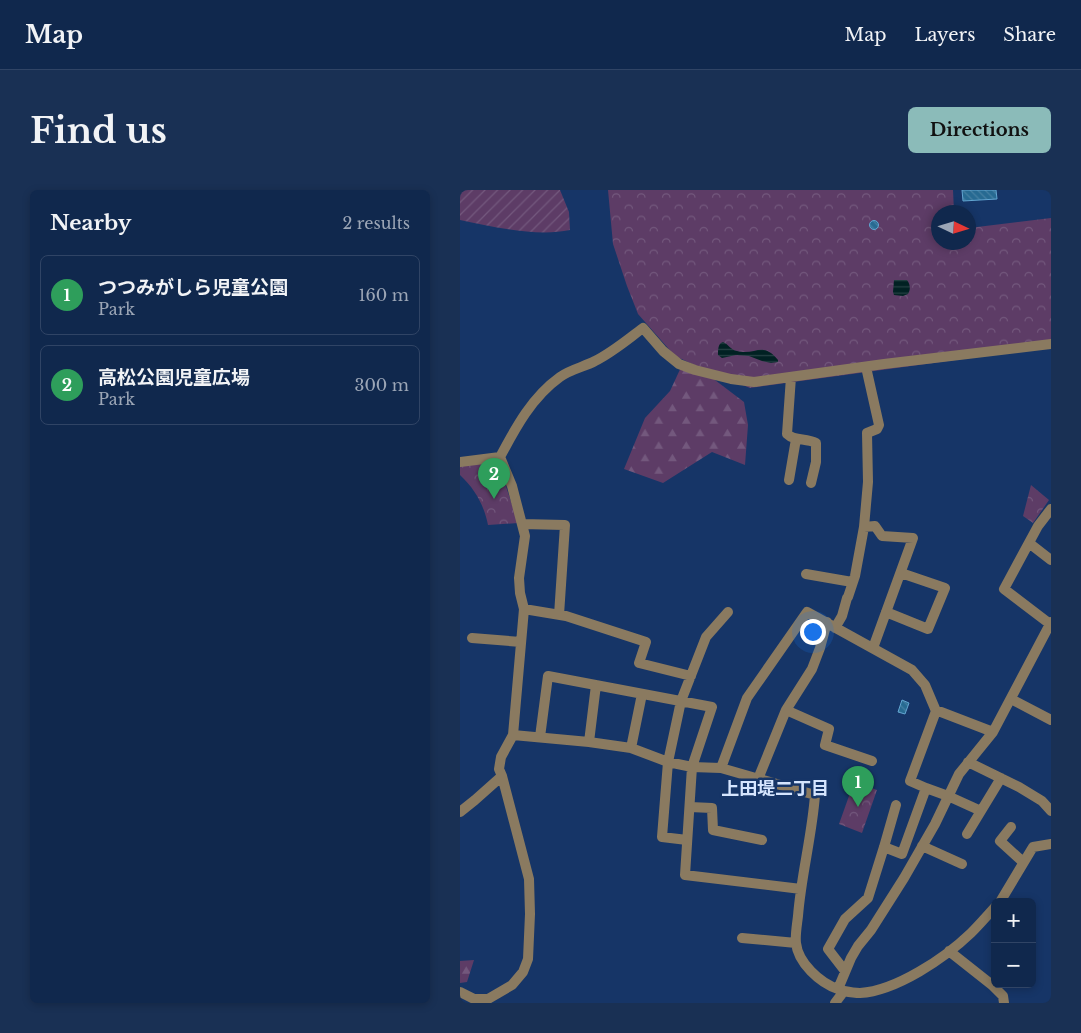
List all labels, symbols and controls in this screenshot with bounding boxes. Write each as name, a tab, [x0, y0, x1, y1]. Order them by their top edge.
text: Map	[25, 20, 83, 49]
text: Map	[845, 24, 886, 46]
text: Layers	[914, 24, 975, 46]
text: Share	[1003, 24, 1056, 46]
button: Directions	[908, 107, 1051, 153]
text: Find us	[30, 109, 167, 152]
north arrow	[931, 205, 976, 250]
text: Nearby	[50, 210, 131, 236]
text: 2 results	[342, 213, 410, 233]
text: つつみがしら児童公園	[98, 276, 288, 299]
text: 1	[64, 285, 70, 305]
text: 160 m	[358, 285, 409, 305]
text: Park	[98, 299, 135, 319]
text: 高松公園児童広場	[98, 366, 250, 389]
text: 2	[62, 375, 72, 395]
text: 300 m	[355, 375, 409, 395]
text: Park	[98, 389, 135, 409]
pin: 2	[478, 458, 510, 499]
your location	[800, 619, 826, 645]
pin: 1	[842, 766, 874, 807]
district label: 上田堤二丁目	[721, 778, 829, 800]
map controls	[991, 898, 1036, 988]
button: +	[991, 898, 1036, 943]
button: −	[991, 943, 1036, 988]

